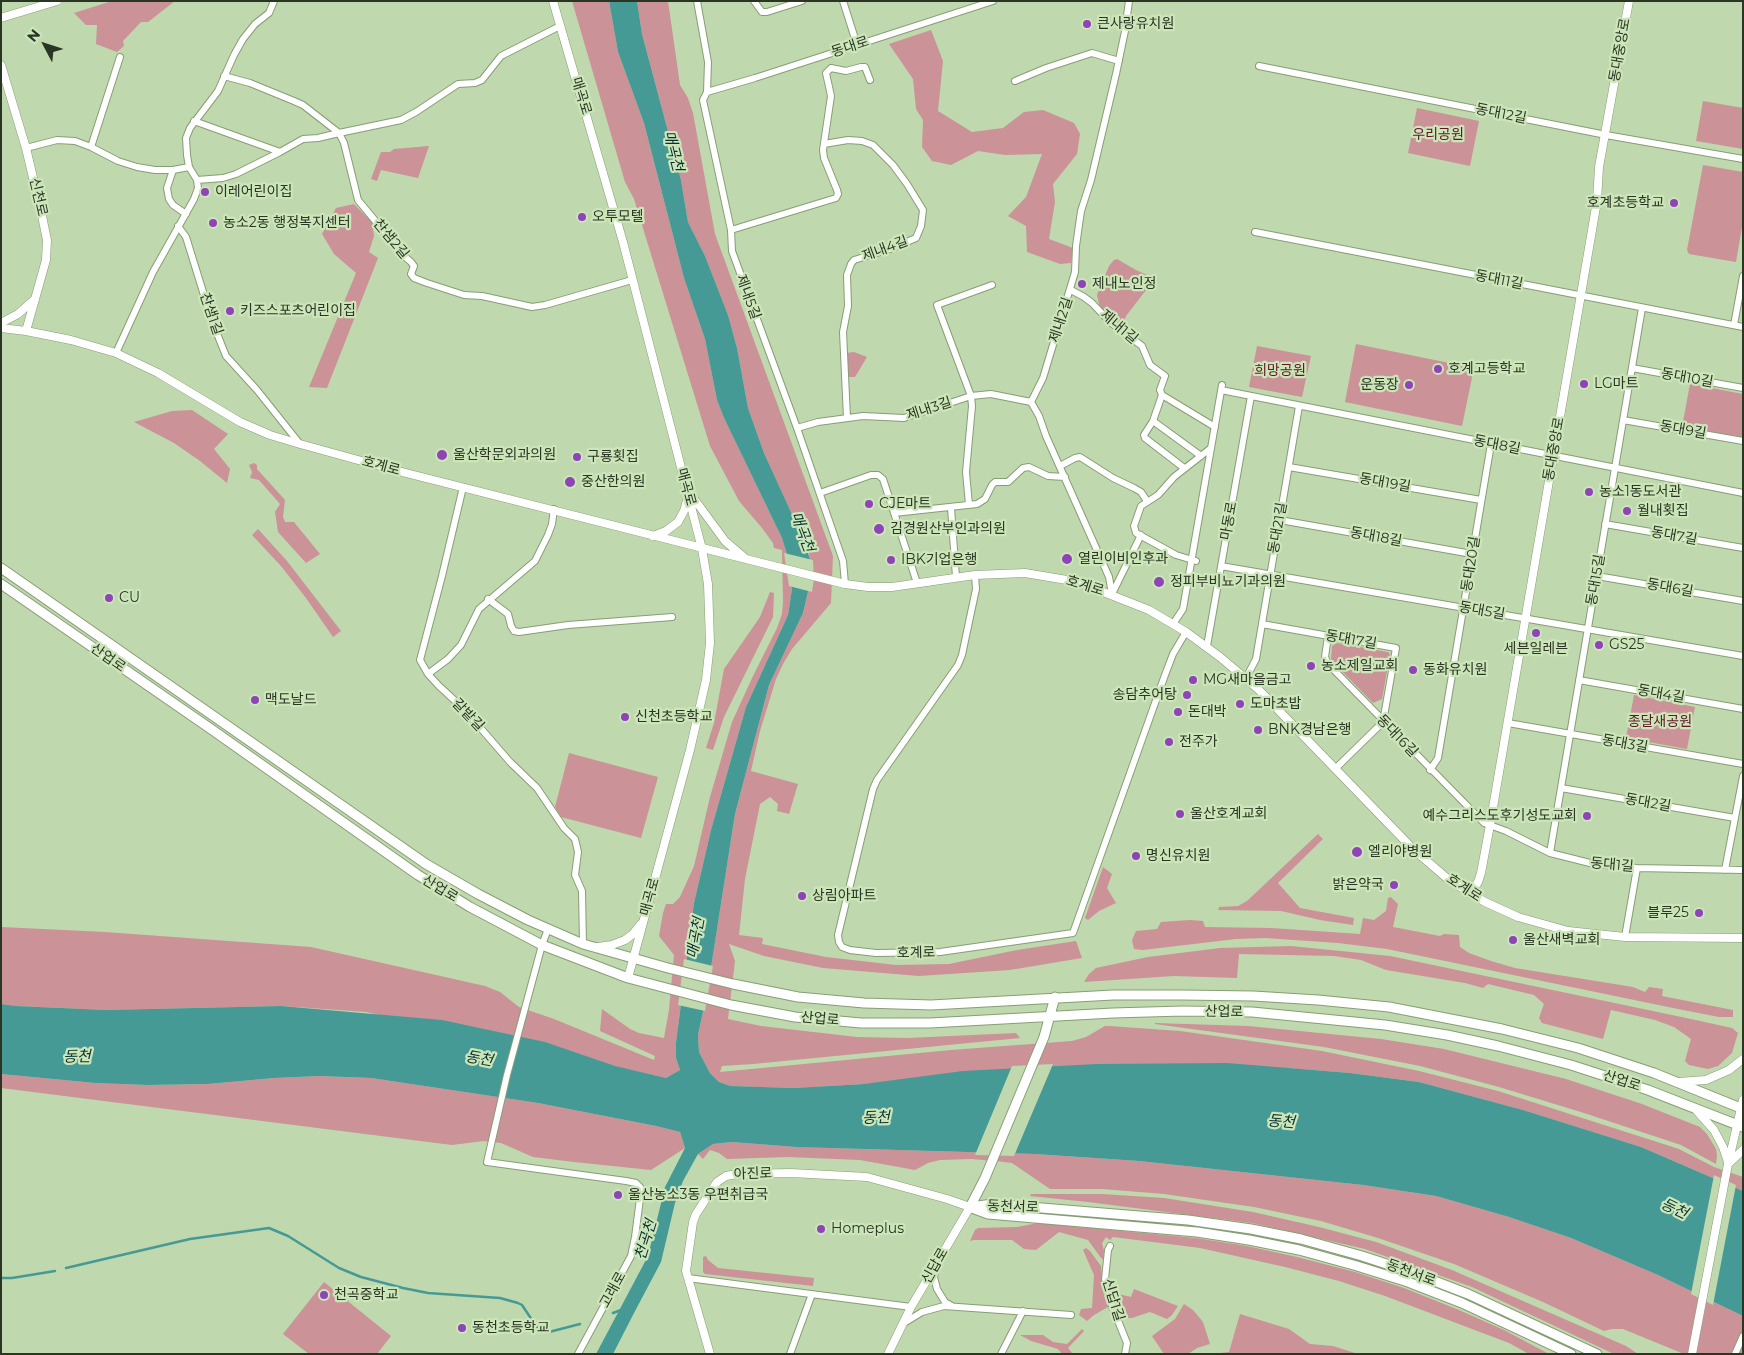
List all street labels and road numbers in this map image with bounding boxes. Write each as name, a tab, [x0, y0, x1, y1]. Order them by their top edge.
street label: 동대중앙로	[1606, 17, 1634, 83]
street label: 동대로	[829, 33, 871, 61]
street label: 매곡로	[567, 75, 595, 117]
street label: 동대12길	[1474, 101, 1528, 127]
street label: 신천로	[25, 176, 51, 218]
street label: 찬샘2길	[370, 216, 412, 262]
street label: 제내4길	[860, 233, 910, 265]
street label: 동대11길	[1473, 267, 1525, 293]
street label: 제내5길	[732, 272, 764, 322]
street label: 찬샘1길	[196, 291, 226, 337]
street label: 제내2길	[1046, 295, 1076, 345]
street label: 제내1길	[1097, 307, 1141, 347]
street label: 동대10길	[1659, 365, 1715, 391]
street label: 제내3길	[904, 394, 954, 424]
street label: 동대중앙로	[1540, 416, 1568, 482]
street label: 동대9길	[1658, 418, 1708, 442]
street label: 동대8길	[1472, 432, 1522, 458]
street label: 호계로	[360, 453, 402, 479]
street label: 매곡로	[673, 466, 699, 508]
street label: 동대19길	[1358, 470, 1412, 496]
street label: 마동로	[1217, 501, 1241, 541]
street label: 동대21길	[1265, 501, 1291, 555]
street label: 동대18길	[1349, 524, 1403, 550]
street label: 동대7길	[1649, 524, 1699, 548]
street label: 동대20길	[1458, 535, 1484, 593]
street label: 동대15길	[1583, 553, 1609, 607]
street label: 호계로	[1064, 572, 1106, 600]
street label: 동대6길	[1645, 576, 1695, 600]
street label: 동대5길	[1458, 599, 1506, 623]
street label: 동대17길	[1324, 627, 1378, 653]
street label: 산업로	[87, 640, 129, 676]
street label: 동대4길	[1636, 682, 1686, 706]
street label: 갈밭길	[449, 695, 487, 735]
street label: 동대16길	[1373, 711, 1421, 761]
street label: 동대3길	[1601, 732, 1649, 756]
street label: 동대2길	[1624, 791, 1672, 815]
street label: 동대1길	[1590, 855, 1634, 875]
street label: 호계로	[1443, 870, 1485, 906]
street label: 산업로	[419, 872, 461, 906]
street label: 매곡로	[637, 876, 663, 918]
street label: 호계로	[897, 944, 935, 962]
street label: 산업로	[1205, 1003, 1243, 1021]
street label: 산업로	[800, 1009, 840, 1029]
street label: 산업로	[1601, 1067, 1643, 1095]
street label: 아진로	[733, 1165, 773, 1183]
street label: 동천서로	[987, 1198, 1039, 1216]
street label: 신답로	[918, 1245, 952, 1287]
street label: 동천서로	[1384, 1256, 1438, 1290]
street label: 고래로	[596, 1269, 630, 1311]
street label: 신답1길	[1099, 1277, 1127, 1323]

